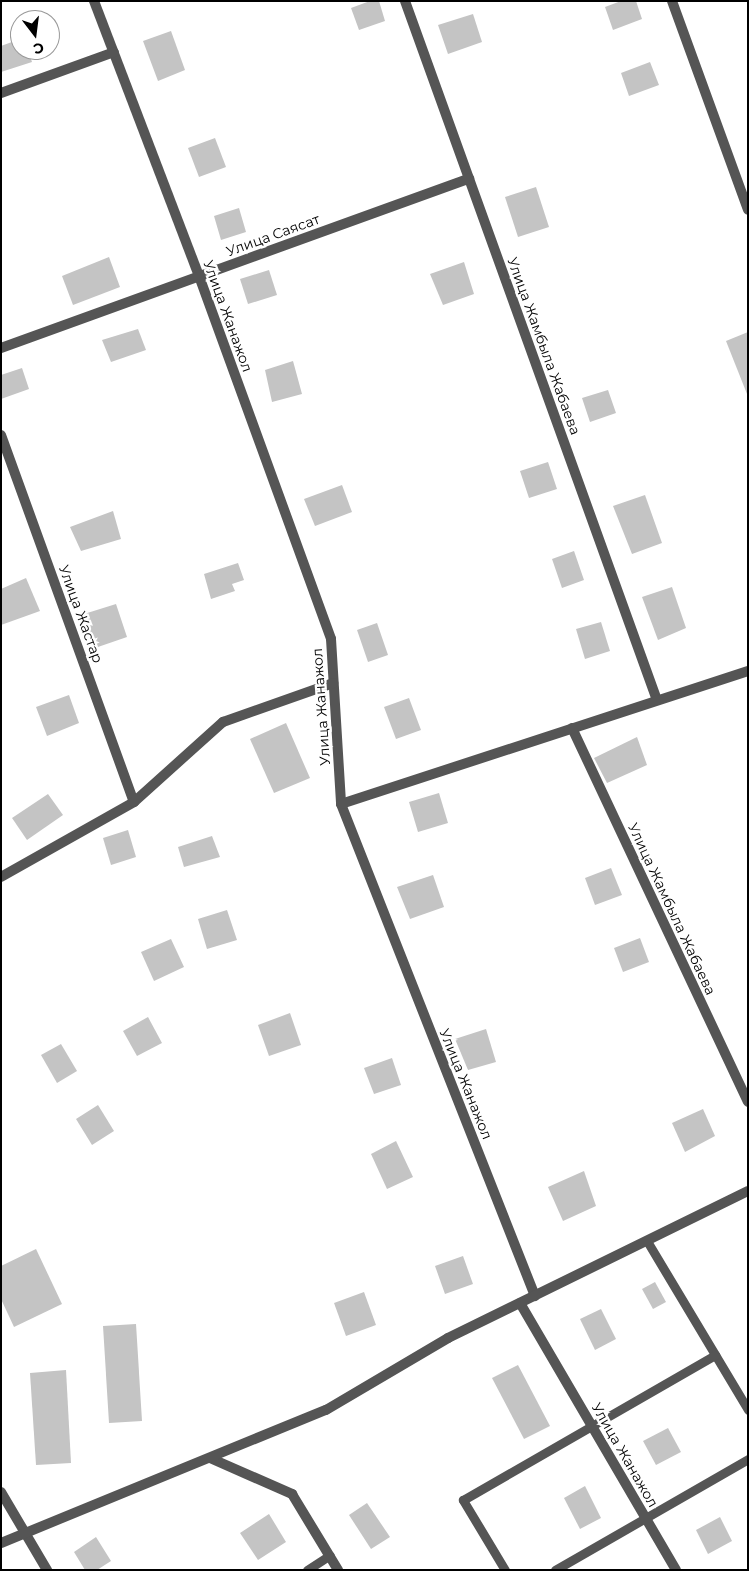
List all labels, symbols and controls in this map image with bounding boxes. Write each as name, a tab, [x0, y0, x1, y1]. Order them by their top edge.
north arrow	[10, 10, 60, 60]
text: С	[31, 39, 46, 59]
street label: Улица Саясат	[224, 210, 322, 260]
street label: Улица Жамбыла Жабаева	[504, 255, 584, 437]
street label: Улица Жанажол	[200, 258, 256, 374]
street label: Улица Жастар	[55, 563, 107, 665]
street label: Улица Жанажол	[309, 648, 333, 766]
street label: Улица Жамбыла Жабаева	[625, 820, 719, 998]
street label: Улица Жанажол	[436, 1026, 496, 1142]
street label: Улица Жанажол	[588, 1400, 662, 1510]

